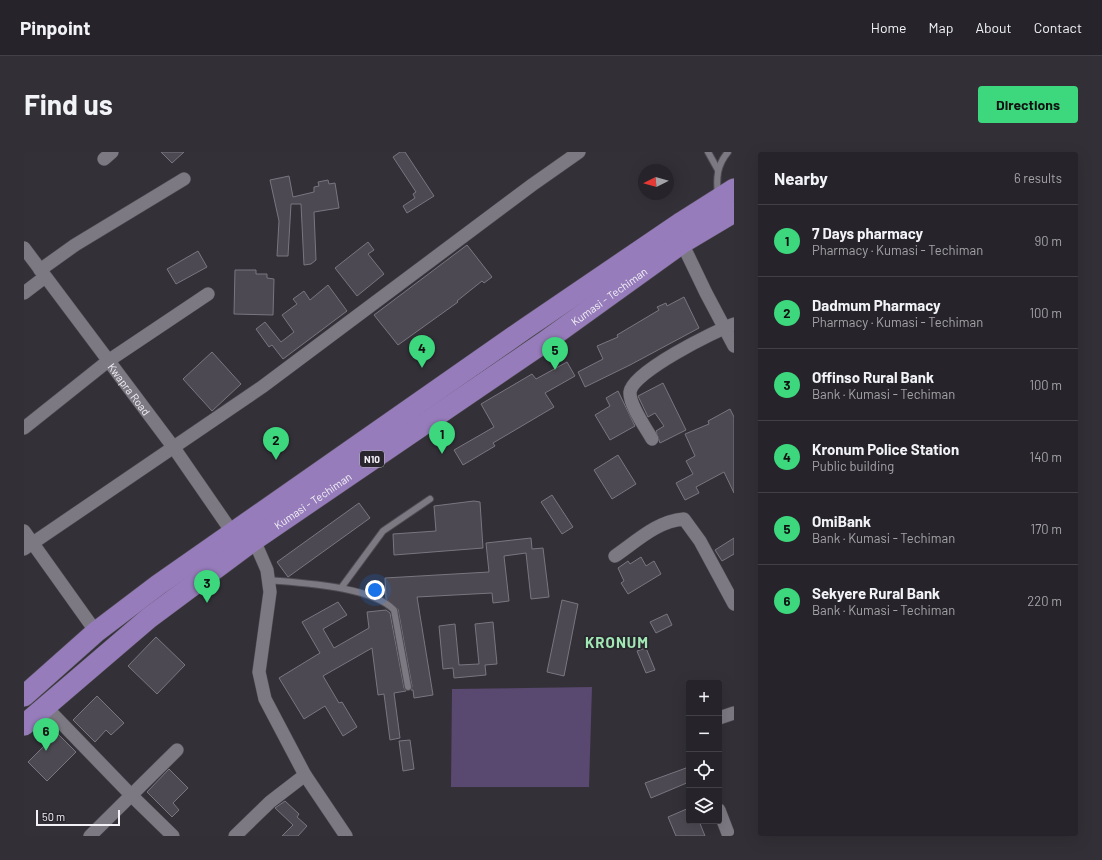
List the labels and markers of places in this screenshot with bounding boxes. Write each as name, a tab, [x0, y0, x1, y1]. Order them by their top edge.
pin: 4	[409, 335, 435, 368]
pin: 5	[542, 337, 568, 370]
pin: 1	[429, 421, 455, 454]
pin: 2	[263, 427, 289, 460]
pin: 3	[194, 570, 220, 603]
pin: 6	[33, 718, 59, 751]

